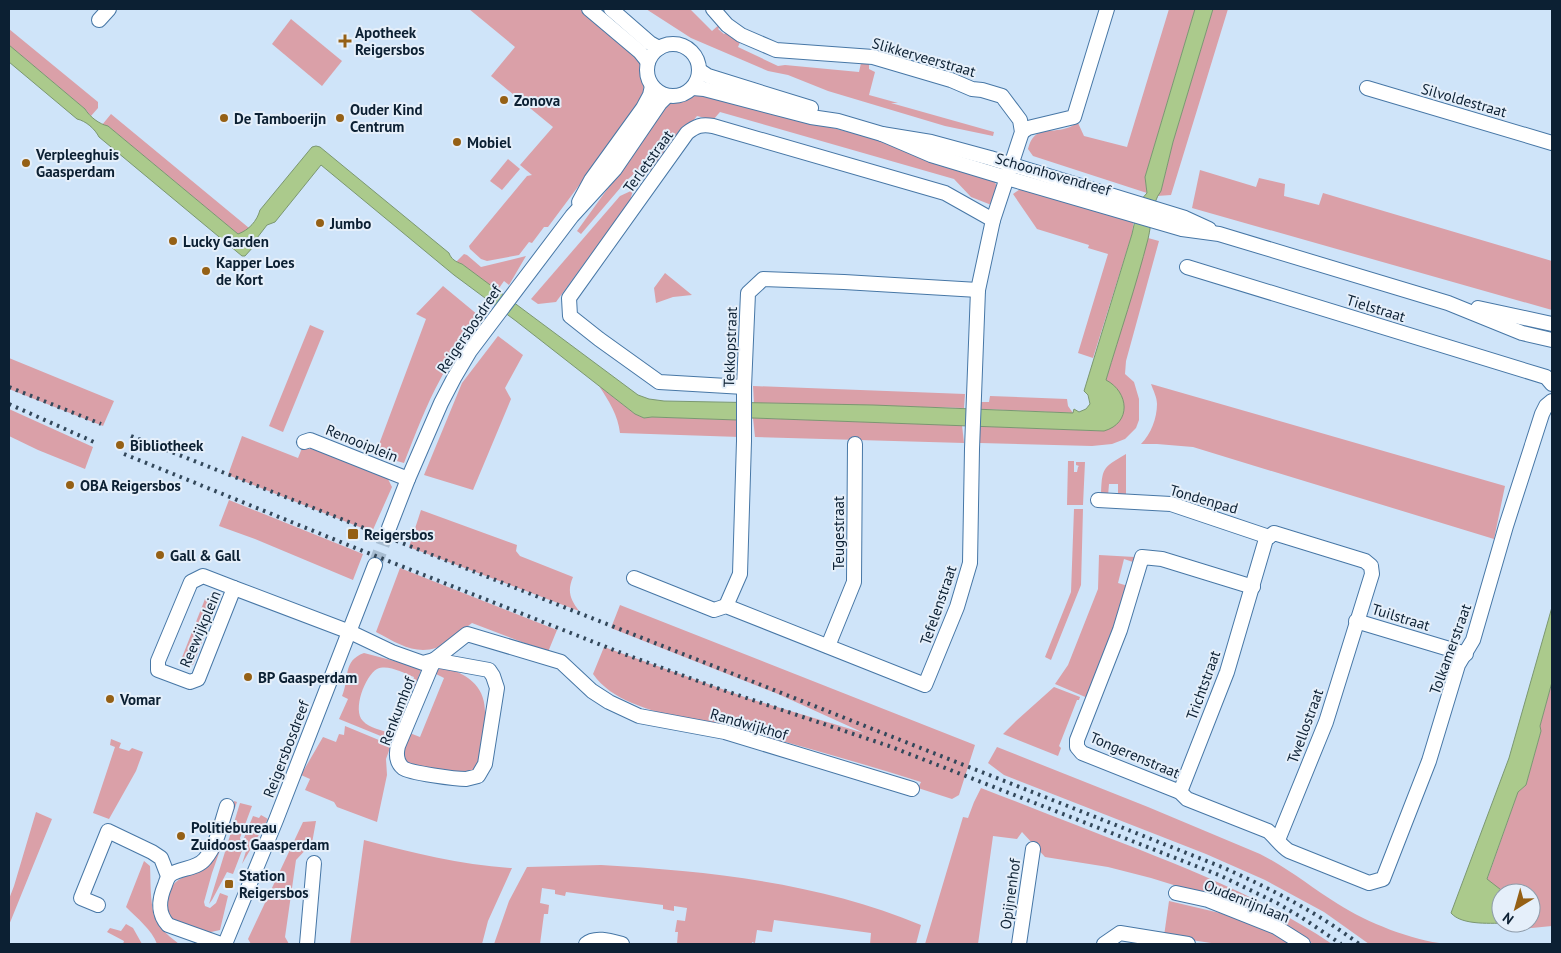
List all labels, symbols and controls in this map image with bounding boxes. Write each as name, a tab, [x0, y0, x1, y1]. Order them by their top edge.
place label: Apotheek Reigersbos	[355, 23, 425, 59]
street label: Slikkerveerstraat	[870, 33, 978, 81]
marker: Apotheek Reigersbos	[339, 35, 351, 47]
street label: Silvoldestraat	[1419, 79, 1509, 121]
place label: Zonova	[514, 91, 560, 110]
marker: Zonova	[498, 94, 510, 106]
place label: Ouder Kind Centrum	[350, 100, 422, 136]
place label: De Tamboerijn	[234, 109, 326, 128]
marker: De Tamboerijn	[218, 112, 230, 124]
marker: Ouder Kind Centrum	[334, 112, 346, 124]
street label: Terletstraat	[619, 126, 677, 196]
place label: Mobiel	[467, 133, 512, 152]
marker: Mobiel	[451, 136, 463, 148]
place label: Verpleeghuis Gaasperdam	[35, 145, 119, 181]
street label: Schoonhovendreef	[993, 148, 1114, 200]
marker: Verpleeghuis Gaasperdam	[20, 157, 32, 169]
place label: Jumbo	[329, 214, 371, 233]
marker: Jumbo	[314, 217, 326, 229]
place label: Lucky Garden	[183, 232, 269, 251]
marker: Lucky Garden	[167, 235, 179, 247]
place label: Kapper Loes de Kort	[216, 253, 295, 289]
marker: Kapper Loes de Kort	[200, 265, 212, 277]
street label: Reigersbosdreef	[432, 280, 506, 377]
street label: Tielstraat	[1344, 290, 1408, 326]
street label: Tekkopstraat	[719, 306, 741, 388]
street label: Renooiplein	[323, 420, 401, 466]
place label: Bibliotheek	[130, 436, 204, 455]
marker: Bibliotheek	[114, 439, 126, 451]
place label: OBA Reigersbos	[80, 476, 181, 495]
marker: OBA Reigersbos	[64, 479, 76, 491]
street label: Tondenpad	[1168, 480, 1240, 518]
street label: Teugestraat	[829, 496, 848, 570]
place label: Reigersbos	[364, 525, 434, 544]
marker: Reigersbos	[346, 527, 360, 541]
place label: Gall & Gall	[170, 546, 241, 565]
marker: Gall & Gall	[154, 549, 166, 561]
street label: Tefelenstraat	[916, 563, 960, 647]
street label: Reewijkplein	[175, 588, 225, 670]
street label: Tuilstraat	[1370, 599, 1432, 635]
street label: Tolkamerstraat	[1425, 601, 1475, 697]
street label: Trichtstraat	[1182, 648, 1224, 722]
place label: BP Gaasperdam	[258, 668, 357, 687]
marker: BP Gaasperdam	[242, 671, 254, 683]
street label: Renkumhof	[375, 673, 419, 748]
street label: Twellostraat	[1283, 686, 1327, 766]
place label: Vomar	[119, 690, 161, 709]
marker: Vomar	[104, 693, 116, 705]
street label: Reigersbosdreef	[259, 697, 314, 800]
street label: Randwijkhof	[708, 704, 791, 744]
street label: Tongerenstraat	[1087, 728, 1183, 782]
place label: Politiebureau Zuidoost Gaasperdam	[191, 818, 329, 854]
marker: Politiebureau Zuidoost Gaasperdam	[175, 830, 187, 842]
street label: Opijnenhof	[996, 856, 1025, 931]
place label: Station Reigersbos	[239, 866, 309, 902]
street label: Oudenrijnlaan	[1201, 875, 1293, 927]
marker: Station Reigersbos	[223, 878, 235, 890]
north arrow	[1491, 883, 1541, 933]
text: N	[1499, 908, 1517, 928]

